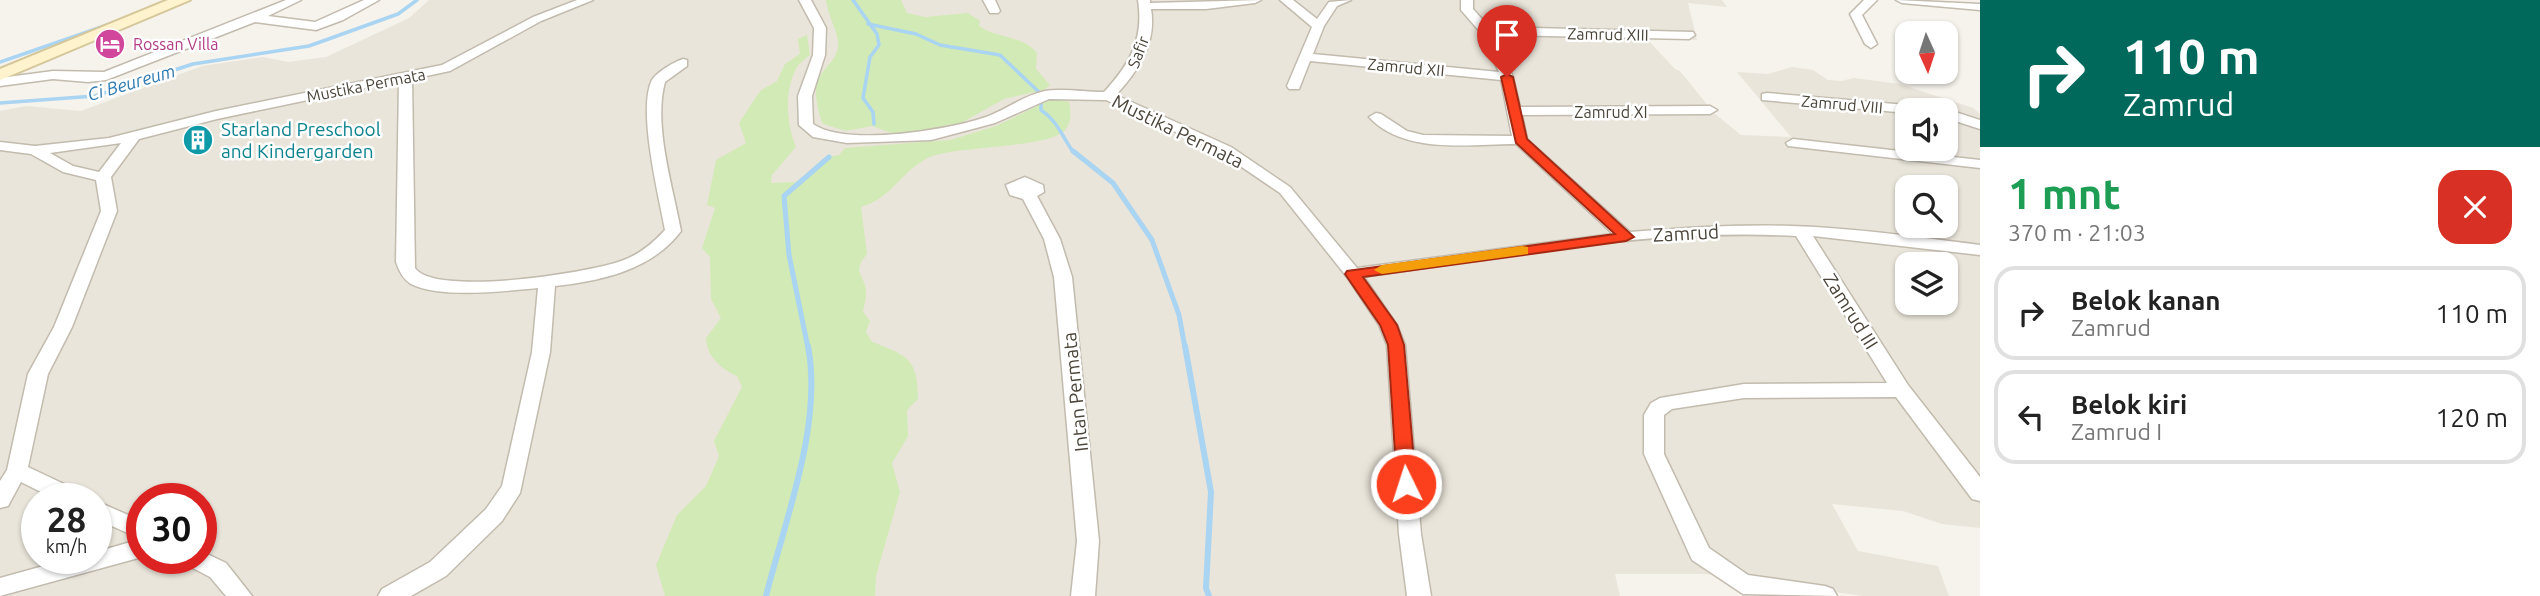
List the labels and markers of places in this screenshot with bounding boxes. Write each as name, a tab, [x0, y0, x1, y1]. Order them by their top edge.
pin	[1477, 5, 1537, 77]
hotel icon: Rossan Villa	[93, 27, 127, 61]
place label: Rossan Villa	[133, 35, 218, 53]
place label: Starland Preschool and Kindergarden	[221, 118, 381, 162]
building icon: Starland Preschool and Kindergarden	[181, 123, 215, 157]

